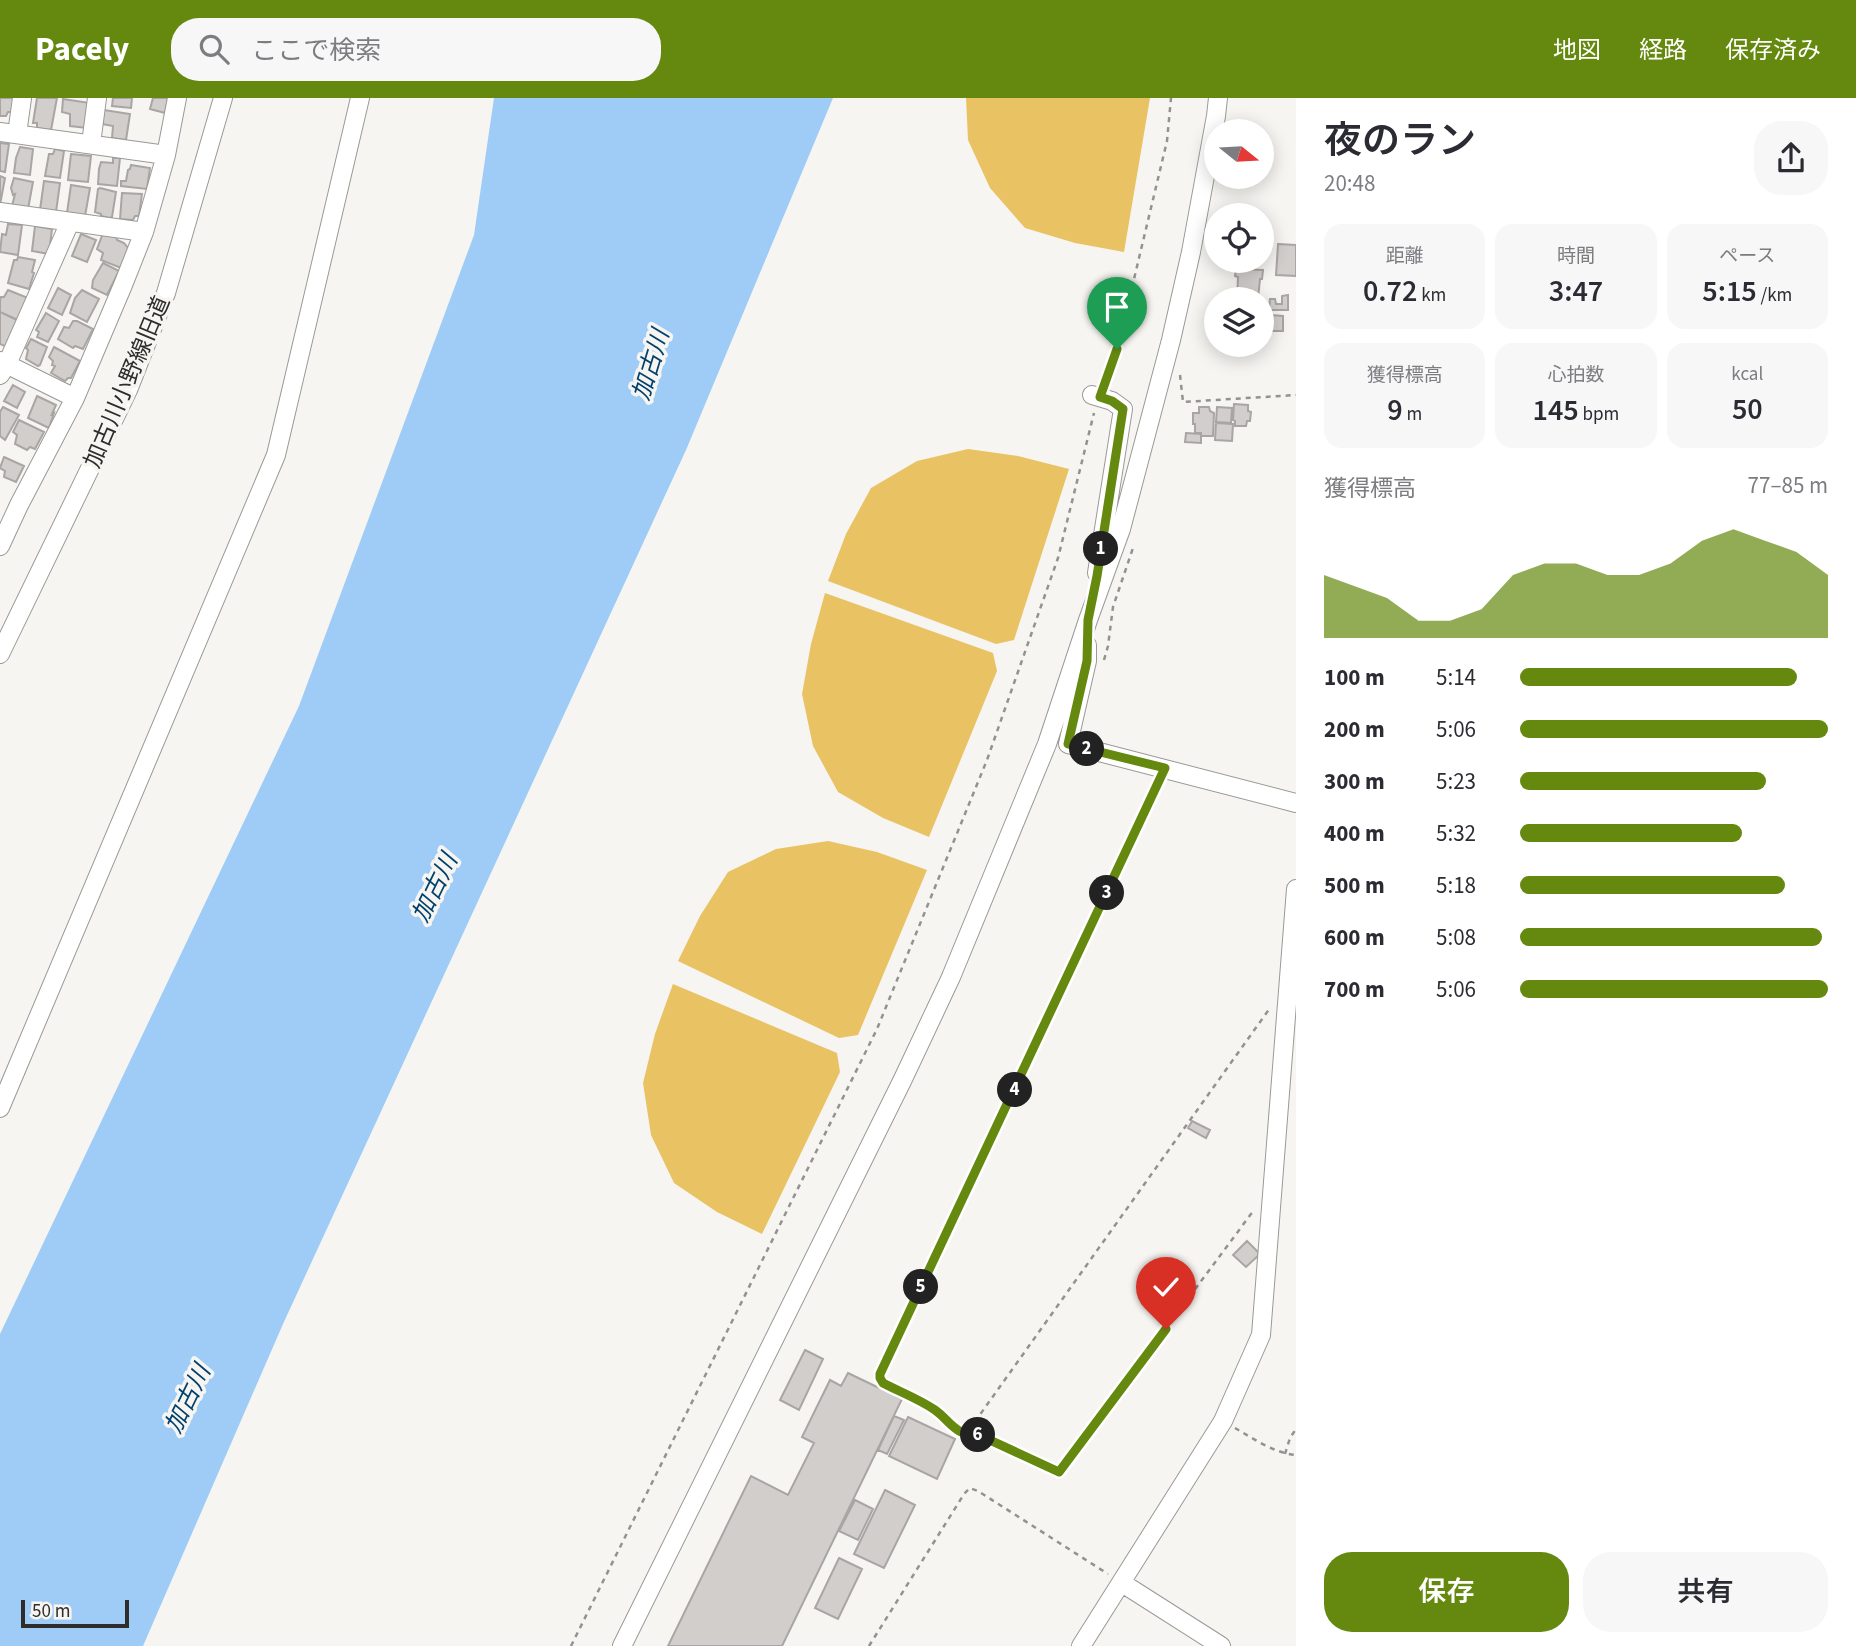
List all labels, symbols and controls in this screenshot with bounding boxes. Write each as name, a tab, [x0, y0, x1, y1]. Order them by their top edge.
search box	[171, 18, 661, 81]
text: Pacely	[35, 26, 129, 73]
icon: search	[195, 30, 233, 68]
text: ここで検索	[251, 32, 381, 69]
text: 地図	[1553, 33, 1601, 68]
text: 経路	[1639, 33, 1687, 68]
text: 保存済み	[1725, 33, 1821, 68]
text: 夜のラン	[1324, 114, 1476, 168]
north arrow	[1204, 119, 1274, 189]
map controls	[1204, 119, 1274, 357]
button: share	[1754, 121, 1828, 195]
text: 20:48	[1324, 167, 1375, 200]
button: locate	[1204, 203, 1274, 273]
text: 距離	[1386, 243, 1424, 270]
text: 時間	[1557, 243, 1595, 270]
text: ペース	[1719, 243, 1775, 270]
text: 0.72	[1363, 270, 1417, 313]
text: 3:47	[1549, 270, 1603, 313]
text: 5:15	[1702, 270, 1757, 313]
pin	[1087, 277, 1147, 349]
text: km	[1417, 282, 1446, 309]
text: /km	[1757, 282, 1792, 309]
button: layers	[1204, 287, 1274, 357]
icon: arrive	[1098, 288, 1136, 326]
street label: 加古川小野線旧道	[76, 291, 178, 473]
water label: 加古川	[624, 323, 679, 405]
text: kcal	[1731, 361, 1763, 388]
text: 獲得標高	[1367, 362, 1443, 389]
text: 心拍数	[1547, 362, 1605, 389]
text: 50	[1732, 388, 1763, 431]
text: 9	[1387, 389, 1403, 432]
text: 145	[1533, 389, 1579, 432]
text: m	[1403, 401, 1422, 428]
text: bpm	[1579, 401, 1619, 428]
text: 77–85 m	[1748, 469, 1828, 502]
text: 獲得標高	[1324, 472, 1416, 505]
pin: 1	[1084, 532, 1118, 566]
text: 1	[1095, 535, 1106, 562]
text: 100 m	[1324, 661, 1385, 694]
text: 5:14	[1436, 661, 1476, 694]
text: 200 m	[1324, 713, 1385, 746]
text: 5:06	[1436, 713, 1476, 746]
pin: 2	[1070, 732, 1104, 766]
text: 2	[1081, 735, 1092, 762]
text: 300 m	[1324, 765, 1385, 798]
text: 5:23	[1436, 765, 1476, 798]
text: 400 m	[1324, 817, 1385, 850]
text: 5:32	[1436, 817, 1476, 850]
water label: 加古川	[403, 845, 468, 928]
text: 500 m	[1324, 869, 1385, 902]
text: 5:18	[1436, 869, 1476, 902]
pin: 3	[1090, 876, 1124, 910]
text: 3	[1101, 879, 1112, 906]
text: 600 m	[1324, 921, 1385, 954]
text: 5:08	[1436, 921, 1476, 954]
text: 700 m	[1324, 973, 1385, 1006]
text: 5:06	[1436, 973, 1476, 1006]
pin: 4	[998, 1072, 1032, 1108]
text: 4	[1009, 1076, 1020, 1103]
pin	[1136, 1257, 1196, 1329]
icon: check	[1147, 1268, 1185, 1306]
pin: 5	[904, 1270, 939, 1304]
text: 5	[915, 1273, 926, 1300]
water label: 加古川	[156, 1356, 221, 1439]
pin: 6	[960, 1418, 996, 1452]
text: 6	[972, 1421, 983, 1448]
button: 保存	[1324, 1552, 1569, 1632]
button: 共有	[1583, 1552, 1828, 1632]
scale bar	[21, 1597, 130, 1629]
text: 50 m	[32, 1598, 70, 1625]

